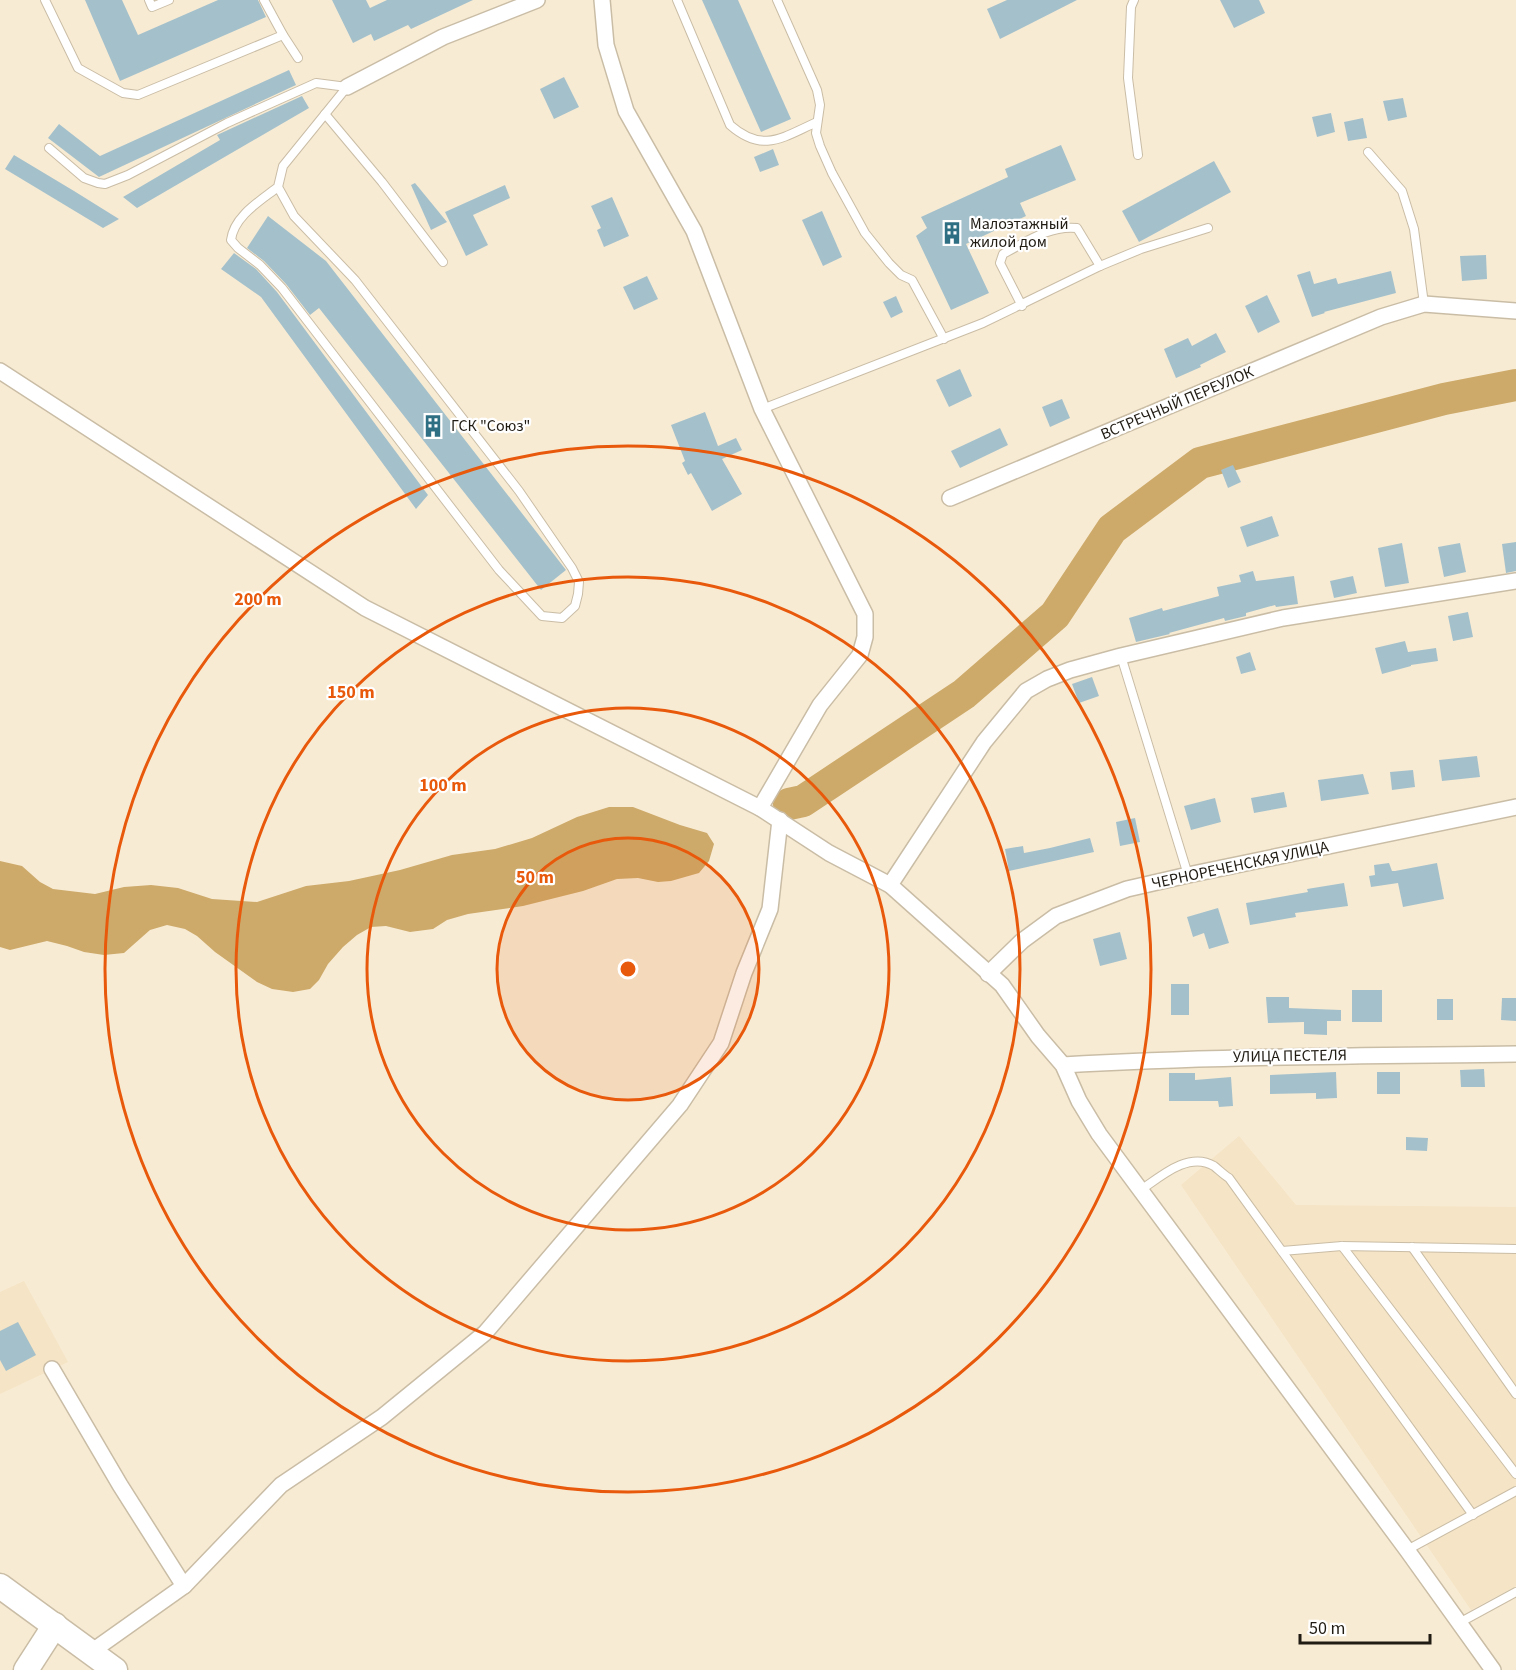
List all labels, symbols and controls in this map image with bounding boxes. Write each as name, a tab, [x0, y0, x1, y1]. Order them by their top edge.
place label: Малоэтажный жилой дом	[970, 213, 1068, 253]
building icon: Малоэтажный жилой дом	[939, 220, 965, 246]
street label: ВСТРЕЧНЫЙ ПЕРЕУЛОК	[1097, 361, 1257, 445]
building icon: ГСК "Союз"	[420, 413, 446, 439]
place label: ГСК "Союз"	[451, 415, 530, 437]
text: 200 m	[234, 587, 282, 612]
text: 150 m	[327, 680, 375, 705]
text: 100 m	[419, 773, 467, 798]
street label: ЧЕРНОРЕЧЕНСКАЯ УЛИЦА	[1150, 835, 1331, 895]
text: 50 m	[516, 865, 554, 890]
centre of rings	[618, 959, 638, 979]
street label: УЛИЦА ПЕСТЕЛЯ	[1233, 1044, 1347, 1068]
scale bar	[1300, 1607, 1430, 1645]
text: 50 m	[1309, 1616, 1345, 1641]

